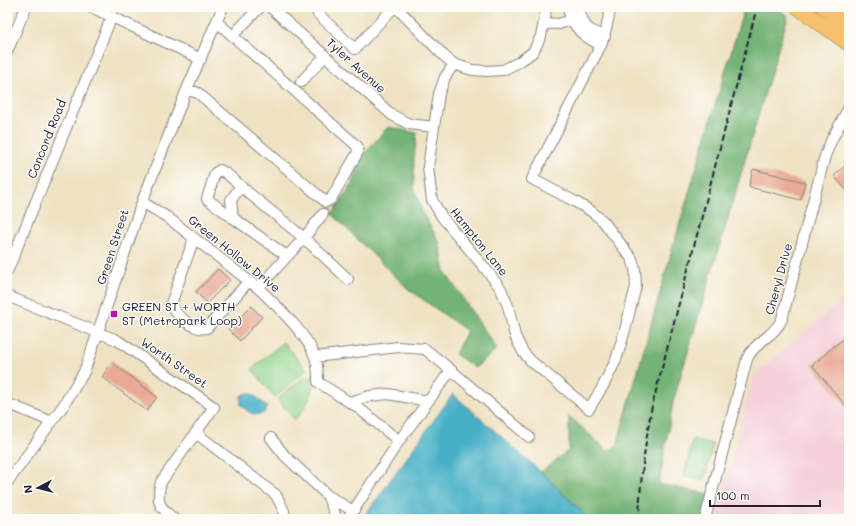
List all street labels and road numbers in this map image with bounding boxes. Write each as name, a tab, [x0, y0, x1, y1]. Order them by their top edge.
street label: Tyler Avenue	[324, 34, 390, 96]
street label: Concord Road	[23, 96, 69, 181]
street label: Hampton Lane	[447, 204, 512, 279]
street label: Green Street	[92, 207, 132, 286]
street label: Green Hollow Drive	[185, 211, 284, 295]
street label: Cheryl Drive	[761, 241, 795, 316]
street label: Worth Street	[138, 333, 211, 391]

